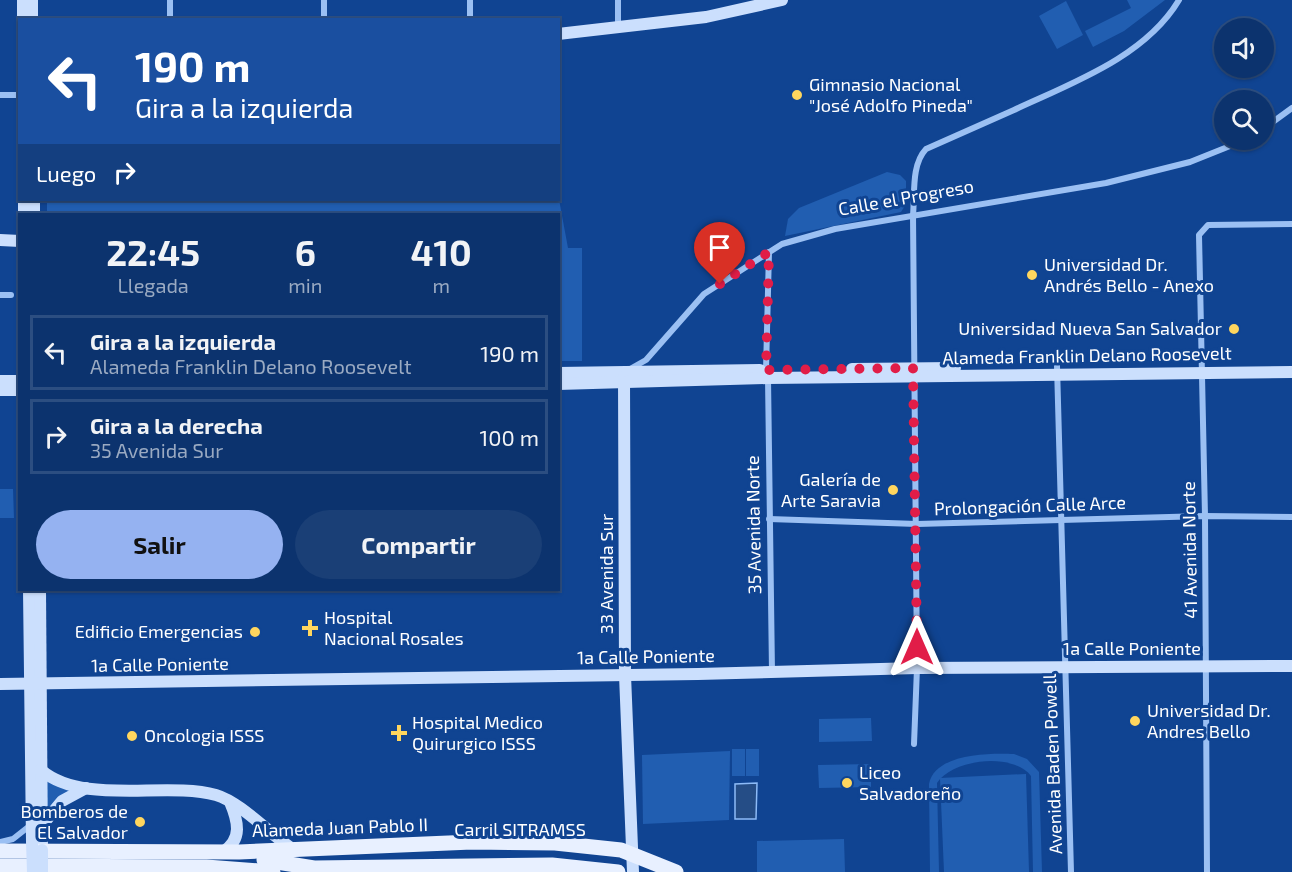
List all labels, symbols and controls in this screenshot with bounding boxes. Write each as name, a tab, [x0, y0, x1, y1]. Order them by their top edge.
map controls	[1214, 18, 1274, 150]
button: sound	[1214, 18, 1274, 78]
text: 190 m	[135, 40, 251, 90]
icon: left	[36, 42, 114, 120]
place label: Gimnasio Nacional "José Adolfo Pineda"	[809, 73, 973, 116]
marker: Gimnasio Nacional "José Adolfo Pineda"	[790, 88, 804, 102]
button: search	[1214, 90, 1274, 150]
text: Gira a la izquierda	[135, 91, 353, 123]
icon: right	[108, 156, 141, 189]
text: Luego	[36, 160, 96, 186]
street label: Calle el Progreso	[836, 174, 975, 220]
pin	[694, 222, 745, 284]
text: 22:45	[106, 230, 200, 273]
text: 6	[295, 230, 316, 273]
text: 410	[411, 230, 472, 273]
icon: arrive	[703, 231, 736, 264]
place label: Universidad Dr. Andrés Bello - Anexo	[1044, 253, 1214, 296]
marker: Universidad Dr. Andrés Bello - Anexo	[1025, 268, 1039, 282]
text: Llegada	[117, 273, 189, 297]
text: min	[288, 273, 322, 297]
text: m	[432, 273, 450, 297]
place label: Universidad Nueva San Salvador	[958, 317, 1222, 339]
marker: Universidad Nueva San Salvador	[1227, 322, 1241, 336]
text: Gira a la izquierda	[90, 328, 276, 354]
icon: left	[39, 336, 72, 369]
text: 190 m	[480, 340, 539, 366]
street label: Alameda Franklin Delano Roosevelt	[942, 341, 1232, 369]
text: Alameda Franklin Delano Roosevelt	[90, 354, 412, 378]
text: Gira a la derecha	[90, 412, 263, 438]
icon: right	[39, 420, 72, 453]
text: 100 m	[480, 424, 539, 450]
text: 35 Avenida Sur	[90, 438, 223, 462]
street label: 35 Avenida Norte	[741, 455, 765, 595]
place label: Galería de Arte Saravia	[781, 468, 881, 511]
street label: 41 Avenida Norte	[1177, 481, 1201, 619]
marker: Galería de Arte Saravia	[886, 483, 900, 497]
street label: Prolongación Calle Arce	[934, 491, 1126, 519]
button: Salir	[36, 510, 283, 579]
button: Compartir	[295, 510, 542, 579]
street label: 33 Avenida Sur	[595, 514, 617, 634]
place label: Hospital Nacional Rosales	[324, 606, 464, 649]
position arrow	[885, 615, 949, 679]
marker: Hospital Nacional Rosales	[301, 619, 319, 637]
place label: Edificio Emergencias	[75, 620, 243, 642]
marker: Edificio Emergencias	[248, 625, 262, 639]
street label: 1a Calle Poniente	[1063, 637, 1201, 659]
street label: 1a Calle Poniente	[577, 644, 715, 668]
street label: 1a Calle Poniente	[91, 652, 229, 676]
street label: Avenida Baden Powell	[1038, 673, 1066, 855]
place label: Universidad Dr. Andres Bello	[1147, 699, 1271, 742]
place label: Hospital Medico Quirurgico ISSS	[412, 711, 543, 754]
marker: Universidad Dr. Andres Bello	[1128, 714, 1142, 728]
place label: Oncologia ISSS	[144, 724, 264, 746]
marker: Hospital Medico Quirurgico ISSS	[390, 724, 408, 742]
marker: Oncologia ISSS	[125, 729, 139, 743]
place label: Liceo Salvadoreño	[859, 761, 961, 804]
marker: Liceo Salvadoreño	[840, 776, 854, 790]
place label: Bomberos de El Salvador	[21, 800, 128, 843]
street label: Alameda Juan Pablo II	[252, 813, 428, 841]
marker: Bomberos de El Salvador	[133, 815, 147, 829]
street label: Carril SITRAMSS	[454, 818, 586, 840]

